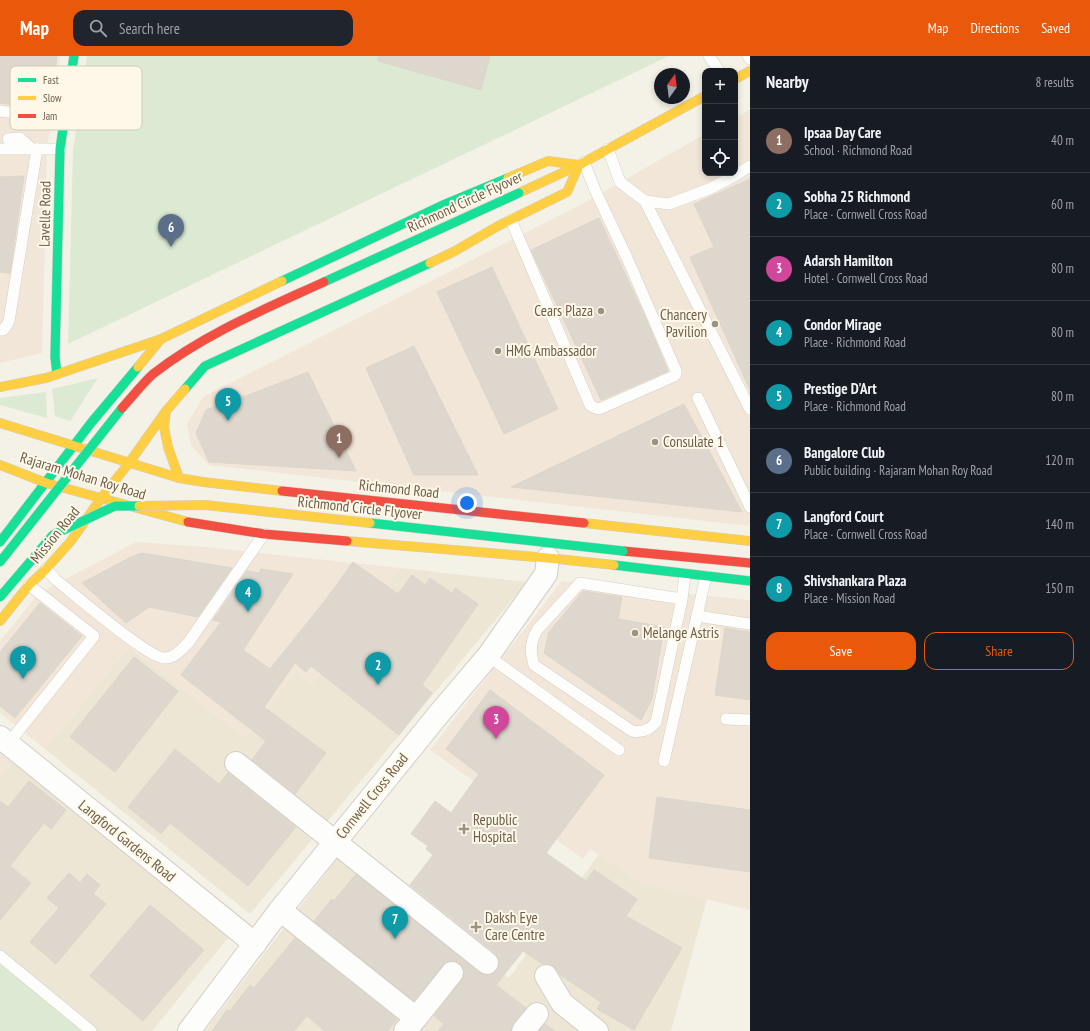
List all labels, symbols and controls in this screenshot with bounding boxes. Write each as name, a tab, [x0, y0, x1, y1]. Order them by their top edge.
search box	[73, 10, 353, 46]
text: Map	[20, 16, 49, 40]
icon: search	[87, 17, 109, 39]
text: Search here	[119, 19, 180, 38]
text: Map	[928, 19, 948, 37]
text: Directions	[970, 19, 1019, 37]
text: Saved	[1041, 19, 1070, 37]
legend	[10, 66, 142, 130]
north arrow	[654, 68, 690, 104]
map controls	[702, 68, 738, 176]
button: +	[702, 68, 738, 104]
text: Nearby	[766, 71, 809, 93]
text: Fast	[43, 73, 59, 87]
text: 8 results	[1035, 74, 1074, 91]
text: Slow	[43, 91, 62, 105]
button: −	[702, 104, 738, 140]
text: Jam	[42, 109, 57, 123]
text: Ipsaa Day Care	[804, 123, 881, 142]
text: 1	[776, 132, 782, 149]
text: 40 m	[1051, 132, 1074, 149]
button: locate	[702, 140, 738, 176]
text: School · Richmond Road	[804, 142, 912, 159]
street label: Richmond Circle Flyover	[404, 166, 526, 237]
street label: Lavelle Road	[34, 181, 55, 247]
text: Sobha 25 Richmond	[804, 187, 910, 206]
text: 2	[776, 196, 782, 213]
text: 60 m	[1051, 196, 1074, 213]
text: Place · Cornwell Cross Road	[804, 206, 927, 223]
pin: 6	[158, 214, 184, 247]
text: Adarsh Hamilton	[804, 251, 893, 270]
text: 3	[776, 260, 782, 277]
text: 80 m	[1051, 260, 1074, 277]
text: Hotel · Cornwell Cross Road	[804, 270, 928, 287]
place label: Cears Plaza	[534, 301, 593, 320]
place label: Chancery Pavilion	[660, 305, 707, 341]
marker: Cears Plaza	[596, 306, 606, 316]
text: Condor Mirage	[804, 315, 882, 334]
marker: Chancery Pavilion	[710, 319, 720, 329]
text: 4	[776, 324, 782, 341]
text: 80 m	[1051, 324, 1074, 341]
text: Place · Richmond Road	[804, 334, 906, 351]
place label: HMG Ambassador	[506, 341, 597, 360]
marker: HMG Ambassador	[493, 346, 503, 356]
text: Prestige D'Art	[804, 379, 877, 398]
pin: 5	[215, 388, 241, 421]
text: 5	[776, 388, 782, 405]
text: 80 m	[1051, 388, 1074, 405]
text: Place · Richmond Road	[804, 398, 906, 415]
pin: 1	[326, 425, 352, 458]
place label: Consulate 1	[663, 432, 724, 451]
marker: Consulate 1	[650, 437, 660, 447]
text: Bangalore Club	[804, 443, 885, 462]
street label: Rajaram Mohan Roy Road	[18, 447, 148, 504]
text: 6	[776, 452, 782, 469]
text: 120 m	[1045, 452, 1074, 469]
text: Public building · Rajaram Mohan Roy Road	[804, 462, 992, 479]
street label: Richmond Road	[358, 475, 440, 502]
street label: Richmond Circle Flyover	[297, 492, 424, 524]
your location	[457, 493, 477, 513]
street label: Mission Road	[26, 502, 83, 567]
text: Langford Court	[804, 507, 884, 526]
text: 7	[776, 516, 782, 533]
text: 140 m	[1045, 516, 1074, 533]
text: Place · Cornwell Cross Road	[804, 526, 927, 543]
text: Shivshankara Plaza	[804, 571, 907, 590]
pin: 4	[235, 579, 261, 612]
text: 8	[776, 580, 782, 597]
text: 150 m	[1045, 580, 1074, 597]
text: Place · Mission Road	[804, 590, 895, 607]
place label: Melange Astris	[643, 623, 719, 642]
marker: Melange Astris	[630, 628, 640, 638]
button: Save	[766, 632, 916, 670]
button: Share	[924, 632, 1074, 670]
pin: 8	[10, 646, 36, 679]
pin: 2	[365, 652, 391, 685]
pin: 3	[483, 706, 509, 739]
street label: Cornwell Cross Road	[331, 749, 412, 842]
street label: Langford Gardens Road	[75, 796, 180, 886]
place label: Republic Hospital	[473, 810, 518, 846]
marker: Republic Hospital	[458, 823, 470, 835]
pin: 7	[382, 906, 408, 939]
place label: Daksh Eye Care Centre	[485, 908, 545, 944]
marker: Daksh Eye Care Centre	[470, 921, 482, 933]

